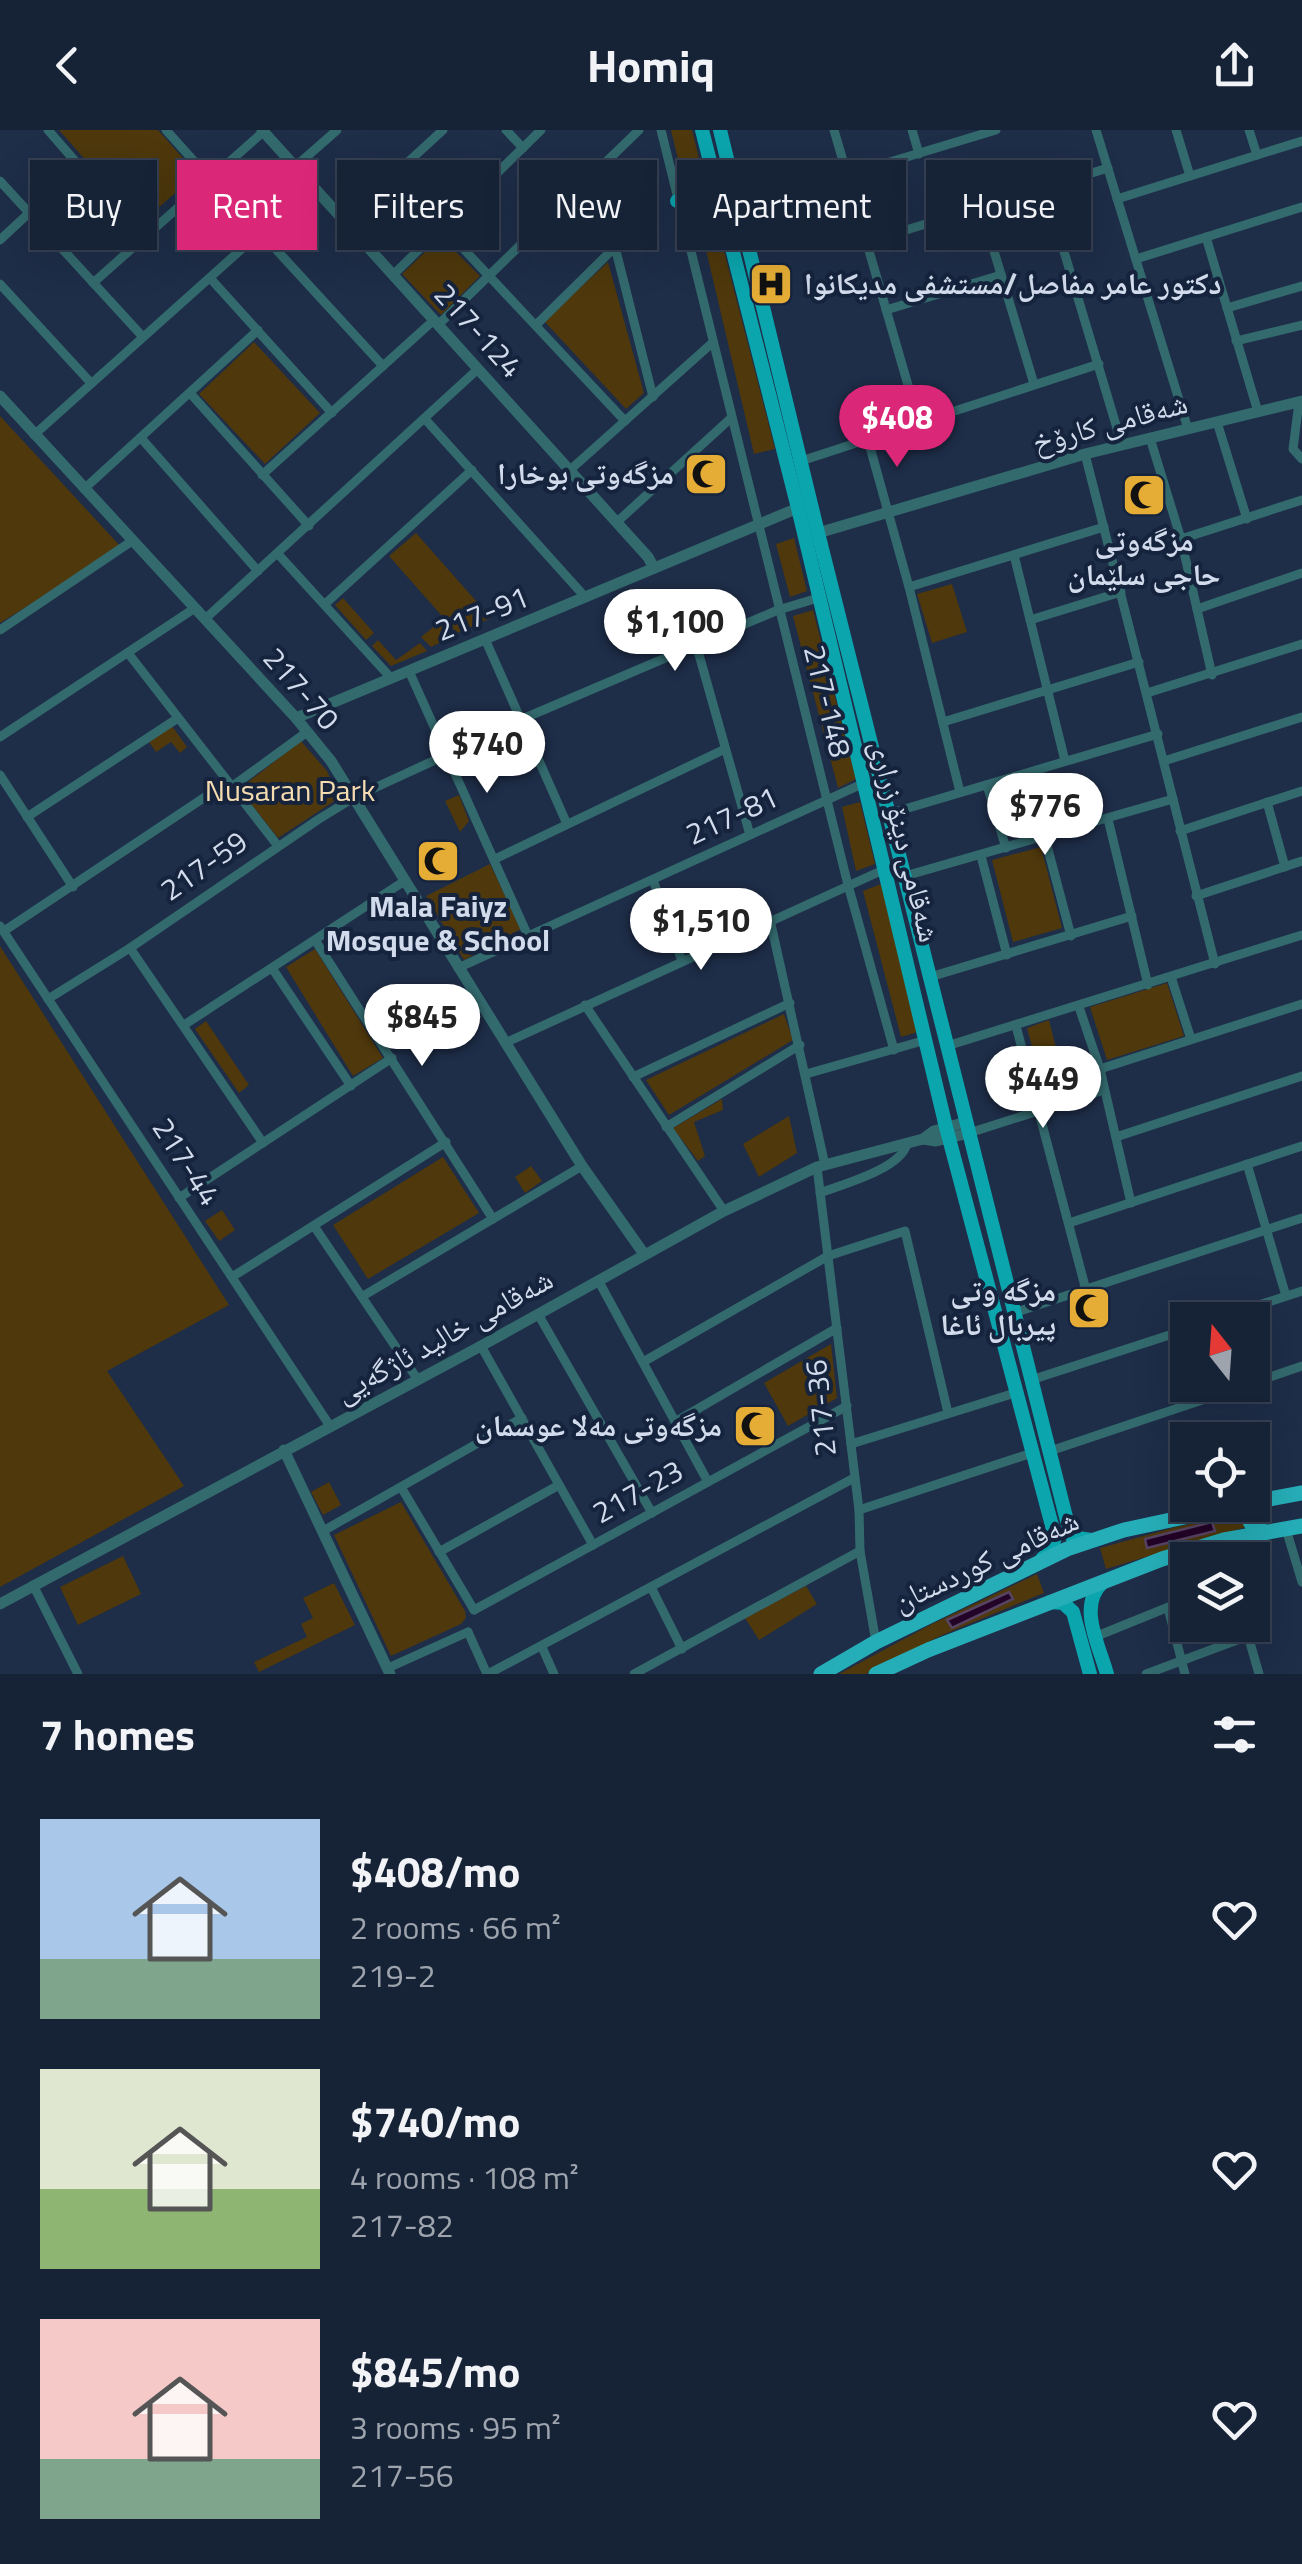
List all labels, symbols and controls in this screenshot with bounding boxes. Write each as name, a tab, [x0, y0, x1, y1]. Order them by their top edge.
text: Homiq	[587, 31, 715, 99]
icon: back	[40, 38, 95, 93]
icon: share	[1207, 38, 1262, 93]
chip: Buy	[30, 160, 157, 250]
chip: Rent	[177, 160, 317, 250]
chip: Filters	[337, 160, 499, 250]
chip: New	[519, 160, 657, 250]
chip: Apartment	[677, 160, 906, 250]
chip: House	[926, 160, 1091, 250]
place label: دكتور عامر مفاصل/مستشفى مديكانوا	[804, 260, 1222, 306]
hospital icon: دكتور عامر مفاصل/مستشفى مديكانوا	[748, 261, 794, 307]
street label: 217-124	[424, 273, 534, 388]
street label: شەقامی کارۆخ	[1027, 379, 1193, 465]
pin: $408	[838, 385, 956, 470]
text: $408	[861, 393, 933, 441]
place label: مزگەوتی بوخارا	[497, 450, 674, 496]
mosque icon: مزگەوتی بوخارا	[683, 451, 729, 497]
mosque icon: مزگەوتی حاجی سلێمان	[1121, 472, 1167, 518]
place label: مزگەوتی حاجی سلێمان	[1067, 517, 1221, 597]
street label: 217-91	[428, 574, 535, 653]
pin: $1,100	[594, 589, 756, 674]
text: $1,100	[626, 597, 724, 645]
street label: 217-70	[253, 637, 351, 740]
street label: 217-148	[792, 640, 864, 762]
pin: $740	[428, 711, 546, 796]
text: $740	[451, 719, 523, 767]
street label: شەقامی دینۆ زراری	[859, 735, 953, 947]
park label: Nusaran Park	[205, 767, 375, 813]
pin: $776	[986, 773, 1104, 858]
street label: 217-81	[678, 774, 785, 856]
text: $776	[1009, 781, 1081, 829]
street label: 217-59	[150, 818, 256, 912]
mosque icon: Mala Faiyz Mosque & School	[415, 838, 461, 884]
place label: Mala Faiyz Mosque & School	[326, 883, 550, 963]
pin: $1,510	[620, 888, 782, 973]
text: $1,510	[652, 896, 750, 944]
pin: $845	[363, 984, 481, 1069]
text: $845	[386, 992, 458, 1040]
pin: $449	[984, 1046, 1102, 1131]
text: $449	[1007, 1054, 1079, 1102]
street label: 217-44	[141, 1108, 233, 1215]
street label: شەقامی خالید ئاژگەیی	[326, 1256, 561, 1414]
place label: مزگه وتى پيربال ئاغا	[940, 1267, 1056, 1347]
mosque icon: مزگه وتى پيربال ئاغا	[1066, 1285, 1112, 1331]
north arrow	[1170, 1302, 1270, 1402]
map controls	[1170, 1302, 1270, 1642]
street label: 217-36	[792, 1357, 848, 1459]
place label: مزگەوتی مەلا عوسمان	[475, 1402, 722, 1448]
mosque icon: مزگەوتی مەلا عوسمان	[732, 1403, 778, 1449]
button: locate	[1170, 1422, 1270, 1522]
street label: 217-23	[584, 1447, 691, 1535]
street label: شەقامی کوردستان	[885, 1497, 1086, 1623]
button: layers	[1170, 1542, 1270, 1642]
text: 7 homes	[40, 1702, 195, 1766]
icon: filters	[1207, 1707, 1262, 1762]
text: $408/mo	[350, 1839, 520, 1903]
icon: home	[120, 1859, 240, 1979]
icon: heart	[1207, 1892, 1262, 1947]
text: 2 rooms · 66 m²	[350, 1903, 561, 1951]
text: 219-2	[350, 1951, 436, 1999]
text: $740/mo	[350, 2089, 520, 2153]
icon: home	[120, 2109, 240, 2229]
icon: heart	[1207, 2142, 1262, 2197]
text: 4 rooms · 108 m²	[350, 2153, 579, 2201]
text: 217-82	[350, 2201, 454, 2249]
text: $845/mo	[350, 2339, 520, 2403]
icon: home	[120, 2359, 240, 2479]
icon: heart	[1207, 2392, 1262, 2447]
text: 3 rooms · 95 m²	[350, 2403, 561, 2451]
text: 217-56	[350, 2451, 454, 2499]

